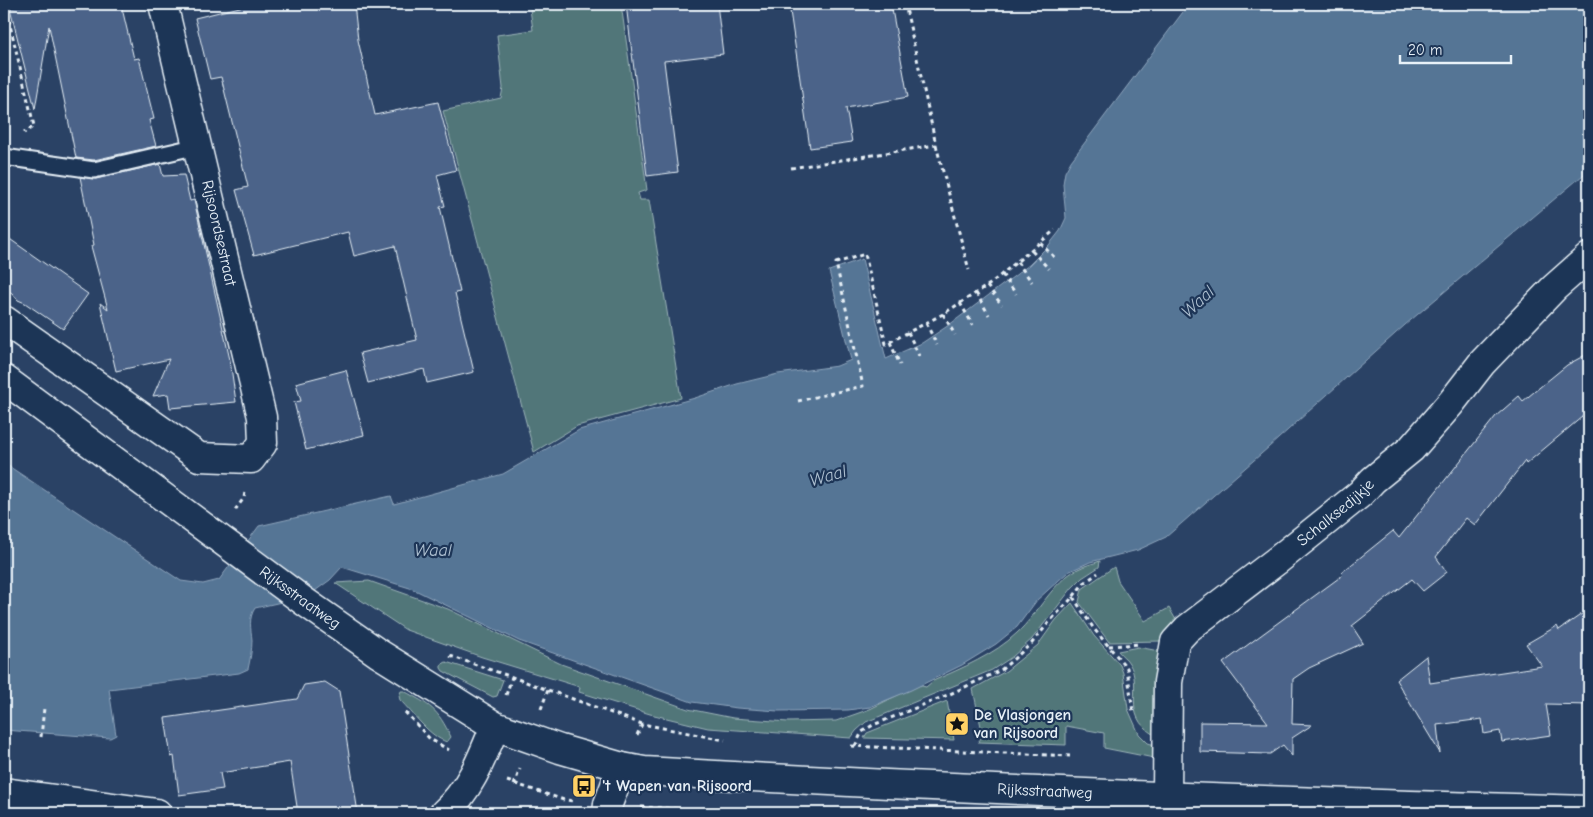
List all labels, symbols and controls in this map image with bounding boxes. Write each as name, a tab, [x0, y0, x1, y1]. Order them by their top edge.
scale bar	[1400, 32, 1512, 64]
text: 20 m	[1408, 41, 1442, 59]
street label: Rijsoordsestraat	[198, 178, 240, 288]
water label: Waal	[1177, 281, 1220, 322]
water label: Waal	[807, 460, 850, 491]
street label: Schalksedijkje	[1293, 476, 1378, 550]
water label: Waal	[414, 540, 453, 561]
street label: Rijksstraatweg	[256, 562, 344, 633]
place label: De Vlasjongen van Rijsoord	[973, 706, 1071, 742]
place icon: De Vlasjongen van Rijsoord	[944, 711, 970, 737]
bus stop icon: 't Wapen van Rijsoord	[571, 773, 597, 799]
place label: 't Wapen van Rijsoord	[602, 777, 752, 795]
street label: Rijksstraatweg	[997, 780, 1093, 802]

